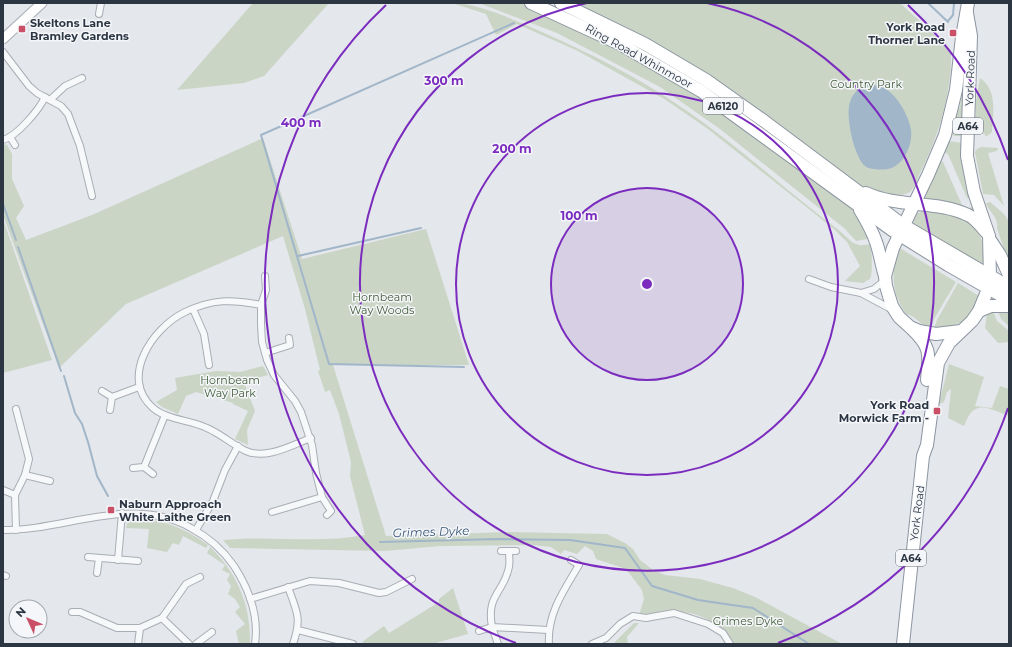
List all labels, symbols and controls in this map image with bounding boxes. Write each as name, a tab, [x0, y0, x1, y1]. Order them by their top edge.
place label: Skeltons Lane Bramley Gardens	[30, 16, 129, 43]
place label: York Road Thorner Lane	[868, 20, 945, 47]
street label: Ring Road Whinmoor	[583, 21, 695, 91]
marker: Skeltons Lane Bramley Gardens	[17, 24, 27, 34]
marker: York Road Thorner Lane	[948, 28, 958, 38]
street label: York Road	[962, 50, 978, 106]
text: 300 m	[423, 73, 464, 88]
park label: Country Park	[830, 77, 902, 91]
road number: A6120	[703, 98, 743, 114]
text: 400 m	[281, 115, 321, 130]
road number: A64	[953, 118, 983, 134]
text: 200 m	[492, 141, 532, 156]
text: 100 m	[561, 208, 597, 223]
centre of rings	[640, 277, 654, 291]
park label: Hornbeam Way Woods	[350, 290, 415, 317]
park label: Hornbeam Way Park	[200, 373, 260, 400]
place label: York Road Morwick Farm -	[839, 398, 929, 425]
marker: York Road Morwick Farm -	[932, 406, 942, 416]
street label: York Road	[907, 484, 927, 542]
place label: Naburn Approach White Laithe Green	[119, 497, 231, 524]
marker: Naburn Approach White Laithe Green	[106, 505, 116, 515]
water label: Grimes Dyke	[392, 523, 470, 540]
road number: A64	[896, 550, 926, 566]
north arrow	[8, 599, 48, 639]
text: N	[13, 604, 29, 620]
park label: Grimes Dyke	[713, 614, 784, 628]

